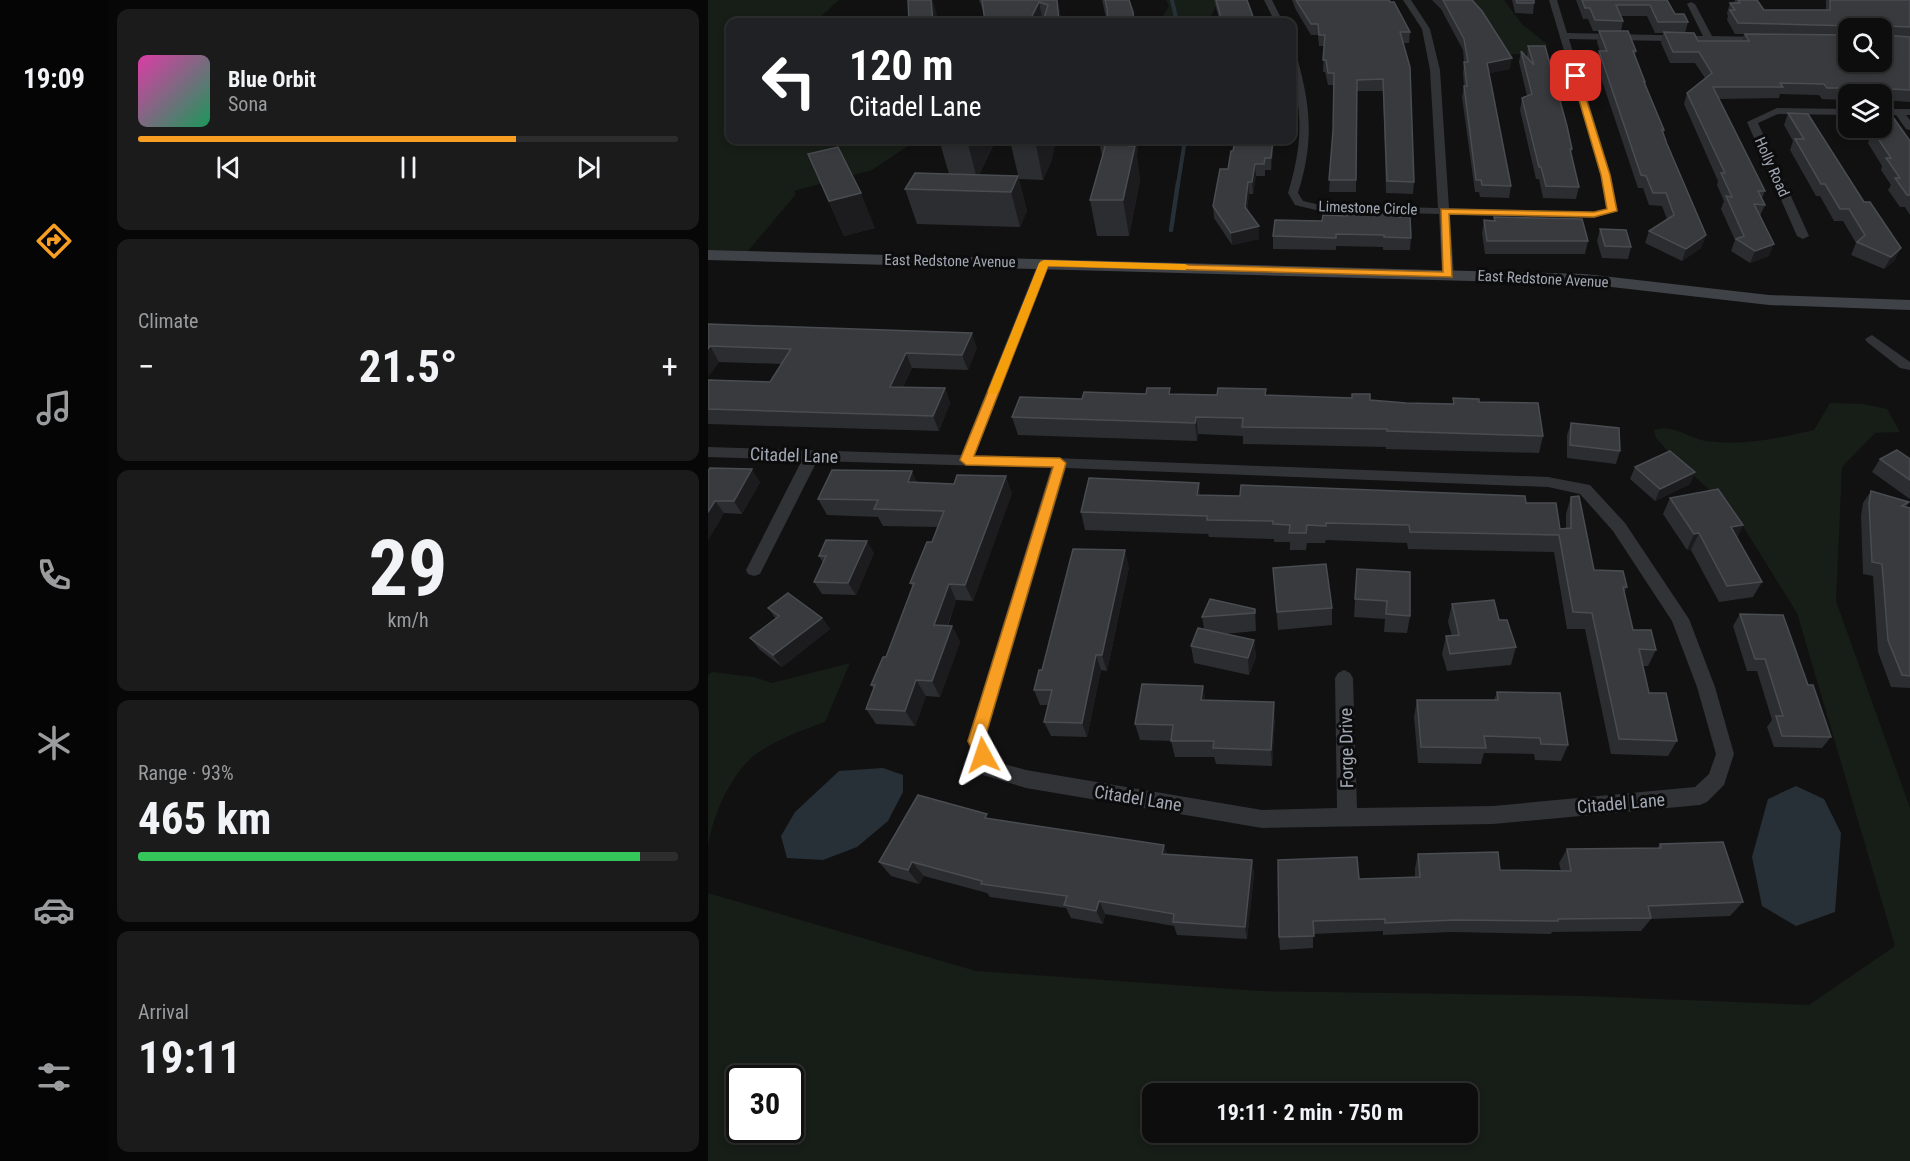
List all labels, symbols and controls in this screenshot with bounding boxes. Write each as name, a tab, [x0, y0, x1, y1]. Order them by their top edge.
map controls	[1838, 18, 1892, 138]
button: search	[1838, 18, 1892, 72]
text: 120 m	[849, 41, 954, 90]
icon: left	[750, 42, 828, 120]
pin	[1550, 50, 1601, 101]
icon: arrive	[1559, 59, 1592, 92]
text: 19:09	[23, 63, 85, 95]
text: Blue Orbit	[228, 67, 316, 92]
button: layers	[1838, 84, 1892, 138]
text: Citadel Lane	[849, 91, 981, 123]
text: Sona	[228, 92, 268, 116]
street label: Holly Road	[1751, 134, 1793, 200]
icon: previous	[212, 151, 245, 184]
icon: pause	[392, 151, 425, 184]
icon: next	[572, 151, 605, 184]
street label: Limestone Circle	[1318, 197, 1418, 219]
icon: directions	[33, 220, 75, 262]
street label: East Redstone Avenue	[884, 251, 1016, 271]
street label: East Redstone Avenue	[1477, 267, 1609, 291]
text: Climate	[138, 309, 198, 333]
text: 21.5°	[359, 340, 457, 393]
text: −	[138, 347, 155, 386]
text: +	[662, 347, 678, 386]
icon: music	[33, 387, 75, 429]
street label: Citadel Lane	[750, 443, 838, 467]
text: 29	[369, 523, 447, 614]
icon: phone	[33, 554, 75, 596]
text: km/h	[387, 608, 429, 632]
street label: Forge Drive	[1335, 708, 1357, 788]
icon: climate	[33, 722, 75, 764]
position arrow	[951, 723, 1015, 787]
text: Range · 93%	[138, 761, 234, 785]
street label: Citadel Lane	[1093, 781, 1183, 815]
street label: Citadel Lane	[1576, 789, 1666, 817]
text: 465 km	[138, 792, 271, 845]
icon: car	[33, 889, 75, 931]
text: Arrival	[138, 1000, 189, 1024]
text: 19:11	[138, 1031, 241, 1084]
icon: filters	[33, 1056, 75, 1098]
speed limit sign: 30	[726, 1065, 804, 1143]
text: 19:11 · 2 min · 750 m	[1217, 1100, 1403, 1125]

